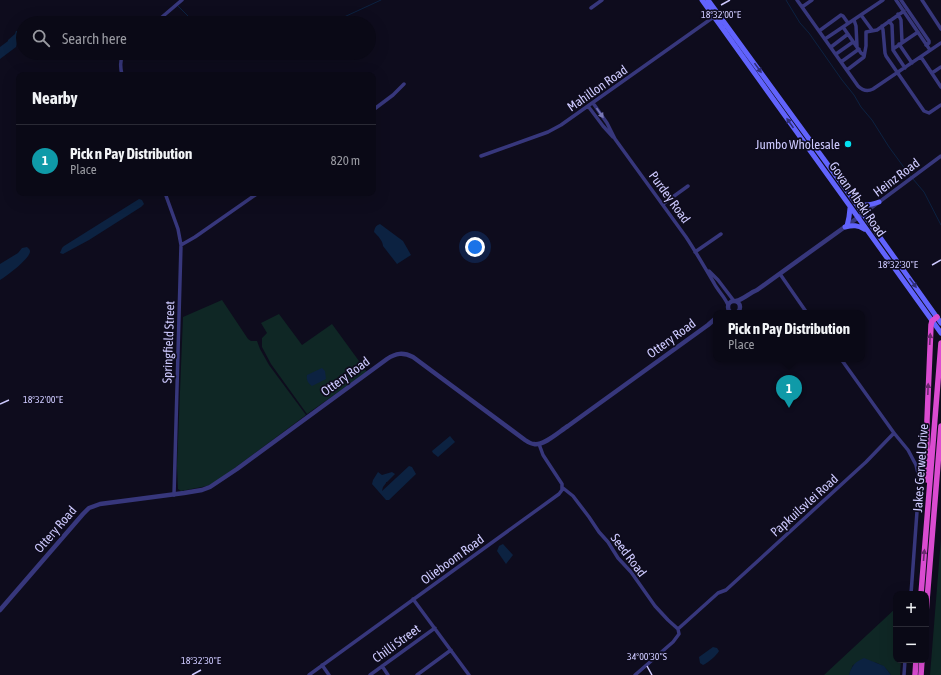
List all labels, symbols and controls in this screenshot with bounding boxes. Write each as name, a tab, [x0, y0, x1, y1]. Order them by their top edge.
text: 18°32'00"E	[701, 9, 742, 20]
search box	[16, 16, 376, 60]
icon: search	[30, 27, 52, 49]
text: Search here	[62, 30, 127, 47]
street label: Mahillon Road	[564, 62, 630, 115]
one-way arrow	[754, 63, 762, 73]
text: Nearby	[32, 88, 78, 108]
one-way arrow	[596, 108, 604, 118]
one-way arrow	[786, 118, 794, 128]
place label: Jumbo Wholesale	[755, 137, 840, 152]
marker: Jumbo Wholesale	[843, 139, 853, 149]
text: Pick n Pay Distribution	[70, 145, 192, 162]
text: 1	[42, 153, 48, 168]
text: 820 m	[331, 153, 360, 168]
street label: Heinz Road	[870, 155, 922, 200]
street label: Govan Mbeki Road	[826, 159, 889, 240]
text: Place	[70, 162, 97, 177]
street label: Purdey Road	[646, 168, 693, 226]
your location	[465, 237, 485, 257]
text: 18°32'30"E	[878, 259, 919, 270]
one-way arrow	[909, 278, 917, 289]
street label: Springfield Street	[160, 300, 177, 384]
popup	[713, 310, 865, 362]
street label: Ottery Road	[644, 316, 699, 361]
text: Pick n Pay Distribution	[728, 320, 850, 337]
one-way arrow	[927, 333, 934, 345]
text: Place	[728, 337, 754, 352]
street label: Ottery Road	[318, 354, 373, 399]
pin: 1	[776, 375, 802, 408]
one-way arrow	[925, 383, 932, 395]
text: 18°32'00"E	[23, 394, 64, 405]
street label: Jakes Gerwel Drive	[910, 423, 931, 513]
street label: Papkuilsvlei Road	[768, 471, 841, 540]
street label: Ottery Road	[31, 503, 80, 556]
street label: Seed Road	[608, 531, 650, 580]
street label: Olieboom Road	[418, 532, 487, 587]
one-way arrow	[921, 549, 928, 561]
map controls	[893, 591, 929, 663]
button: +	[893, 591, 929, 627]
street label: Chilli Street	[370, 621, 423, 666]
button: −	[893, 627, 929, 663]
text: 34°00'30"S	[627, 651, 667, 662]
text: 18°32'30"E	[181, 655, 222, 666]

